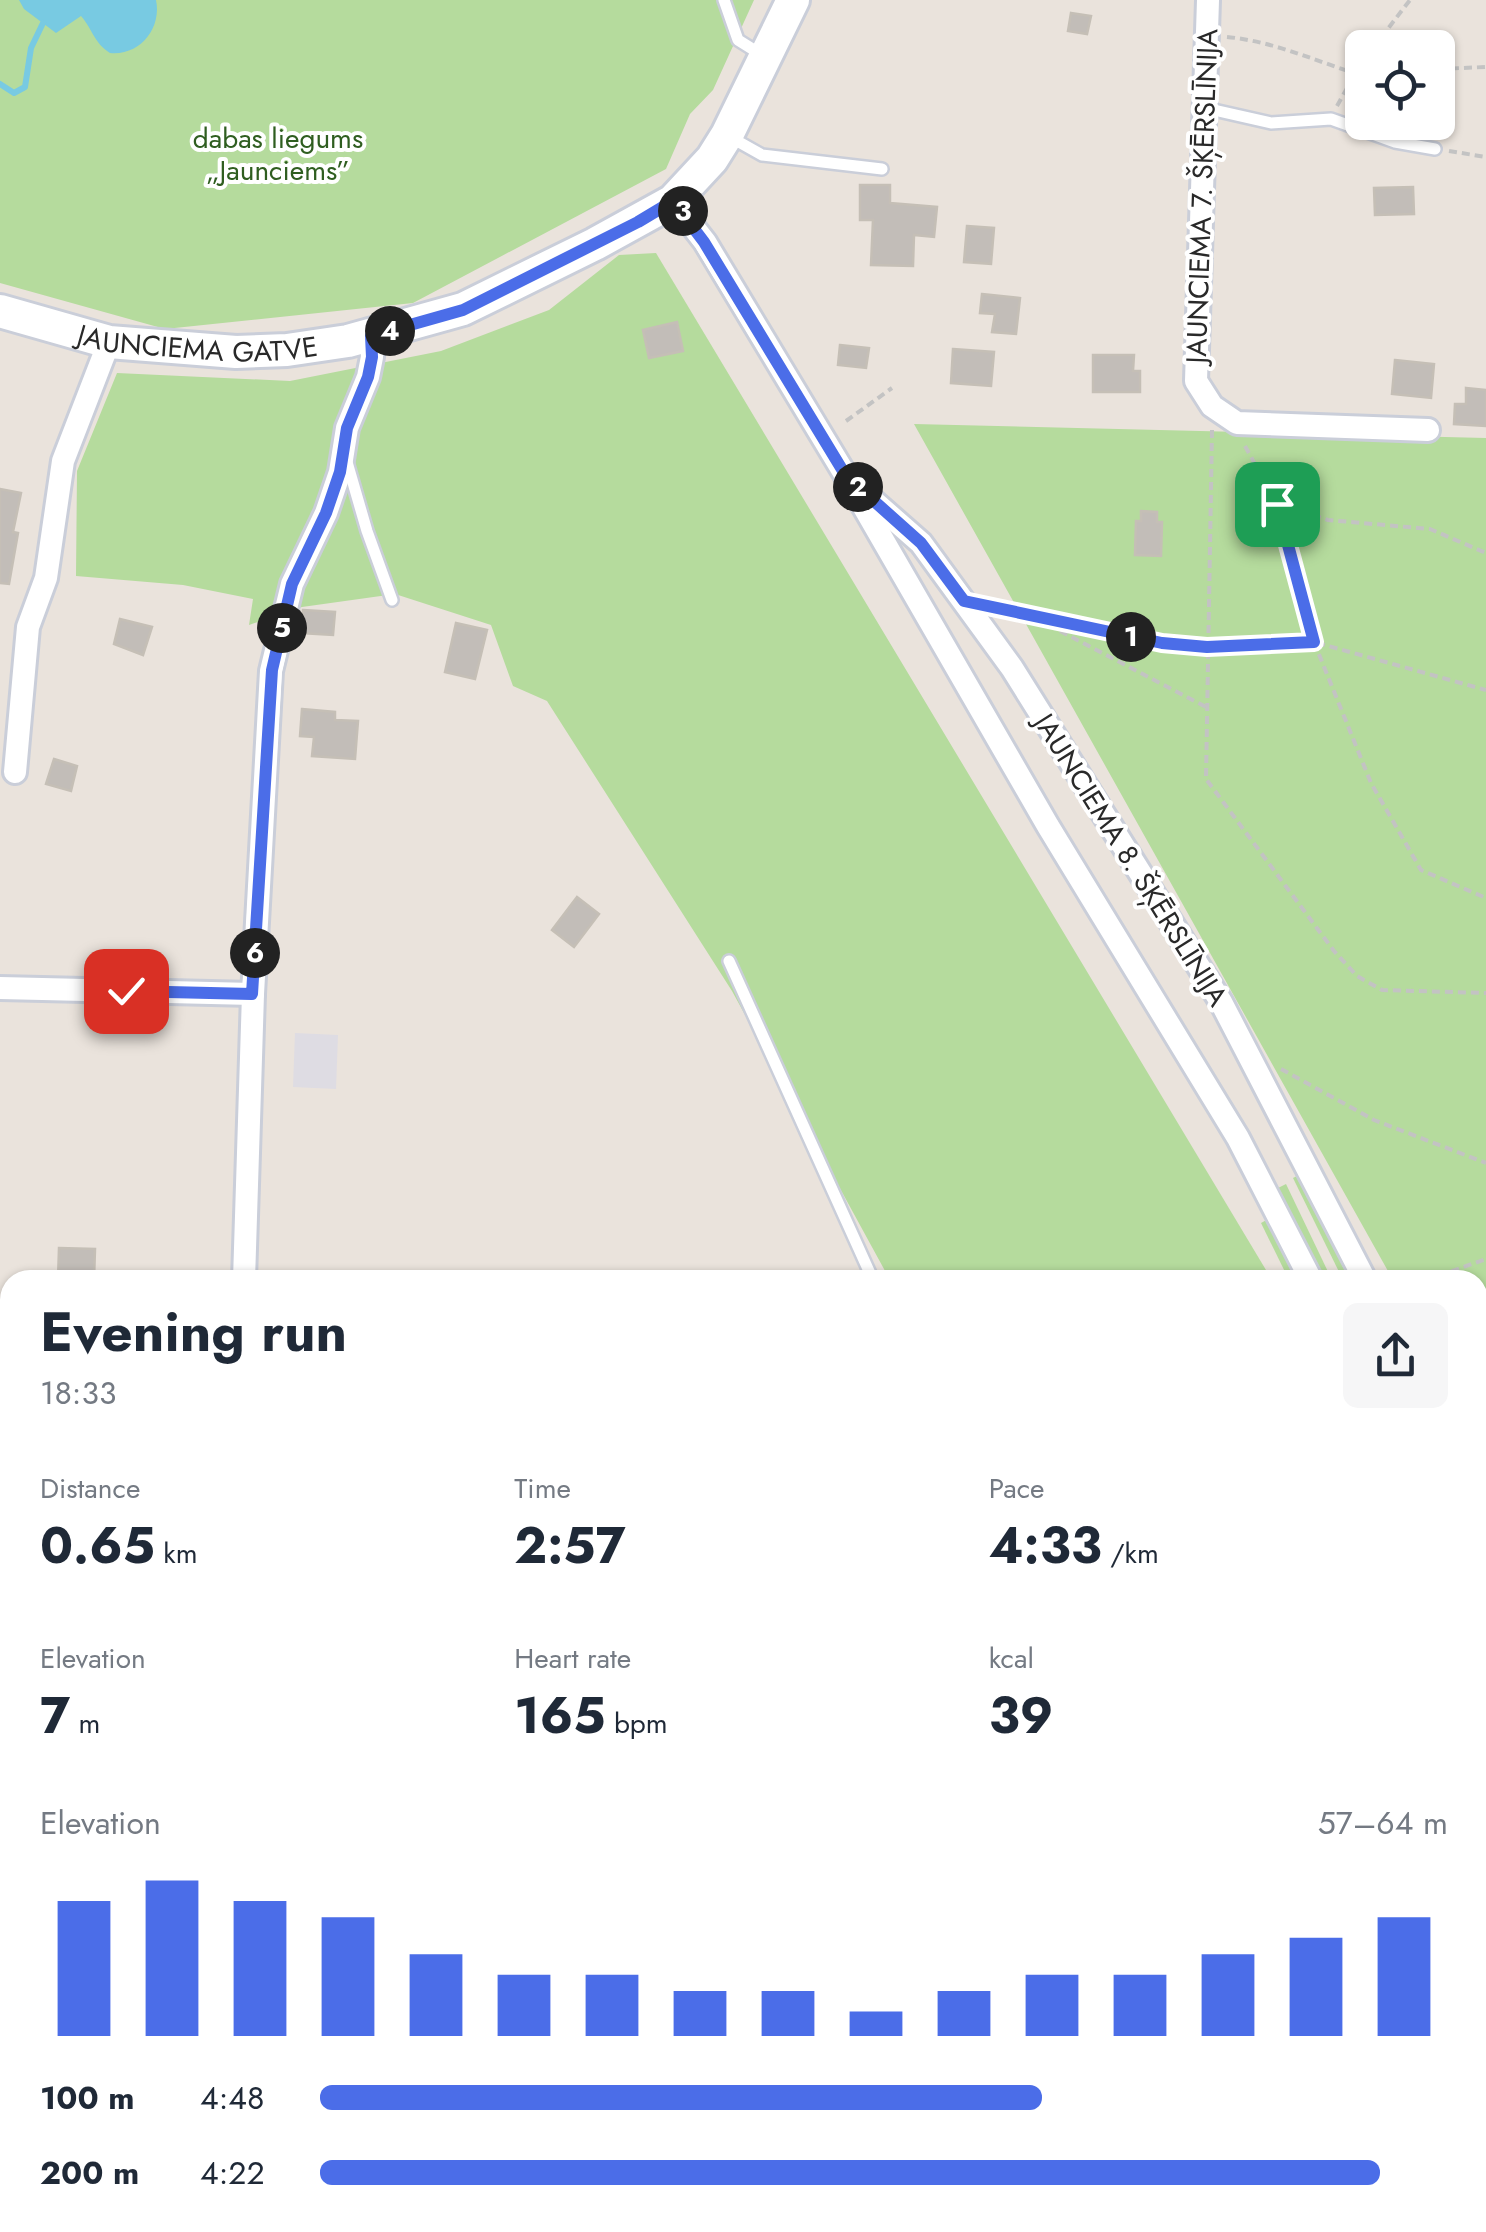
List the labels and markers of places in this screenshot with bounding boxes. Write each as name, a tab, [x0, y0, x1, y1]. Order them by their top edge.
pin: 3	[658, 186, 708, 236]
pin: 4	[365, 306, 415, 356]
pin: 2	[833, 462, 883, 512]
pin	[1235, 462, 1320, 547]
pin: 5	[257, 603, 307, 653]
pin: 1	[1106, 612, 1156, 662]
pin: 6	[230, 928, 280, 978]
pin	[84, 949, 169, 1034]

